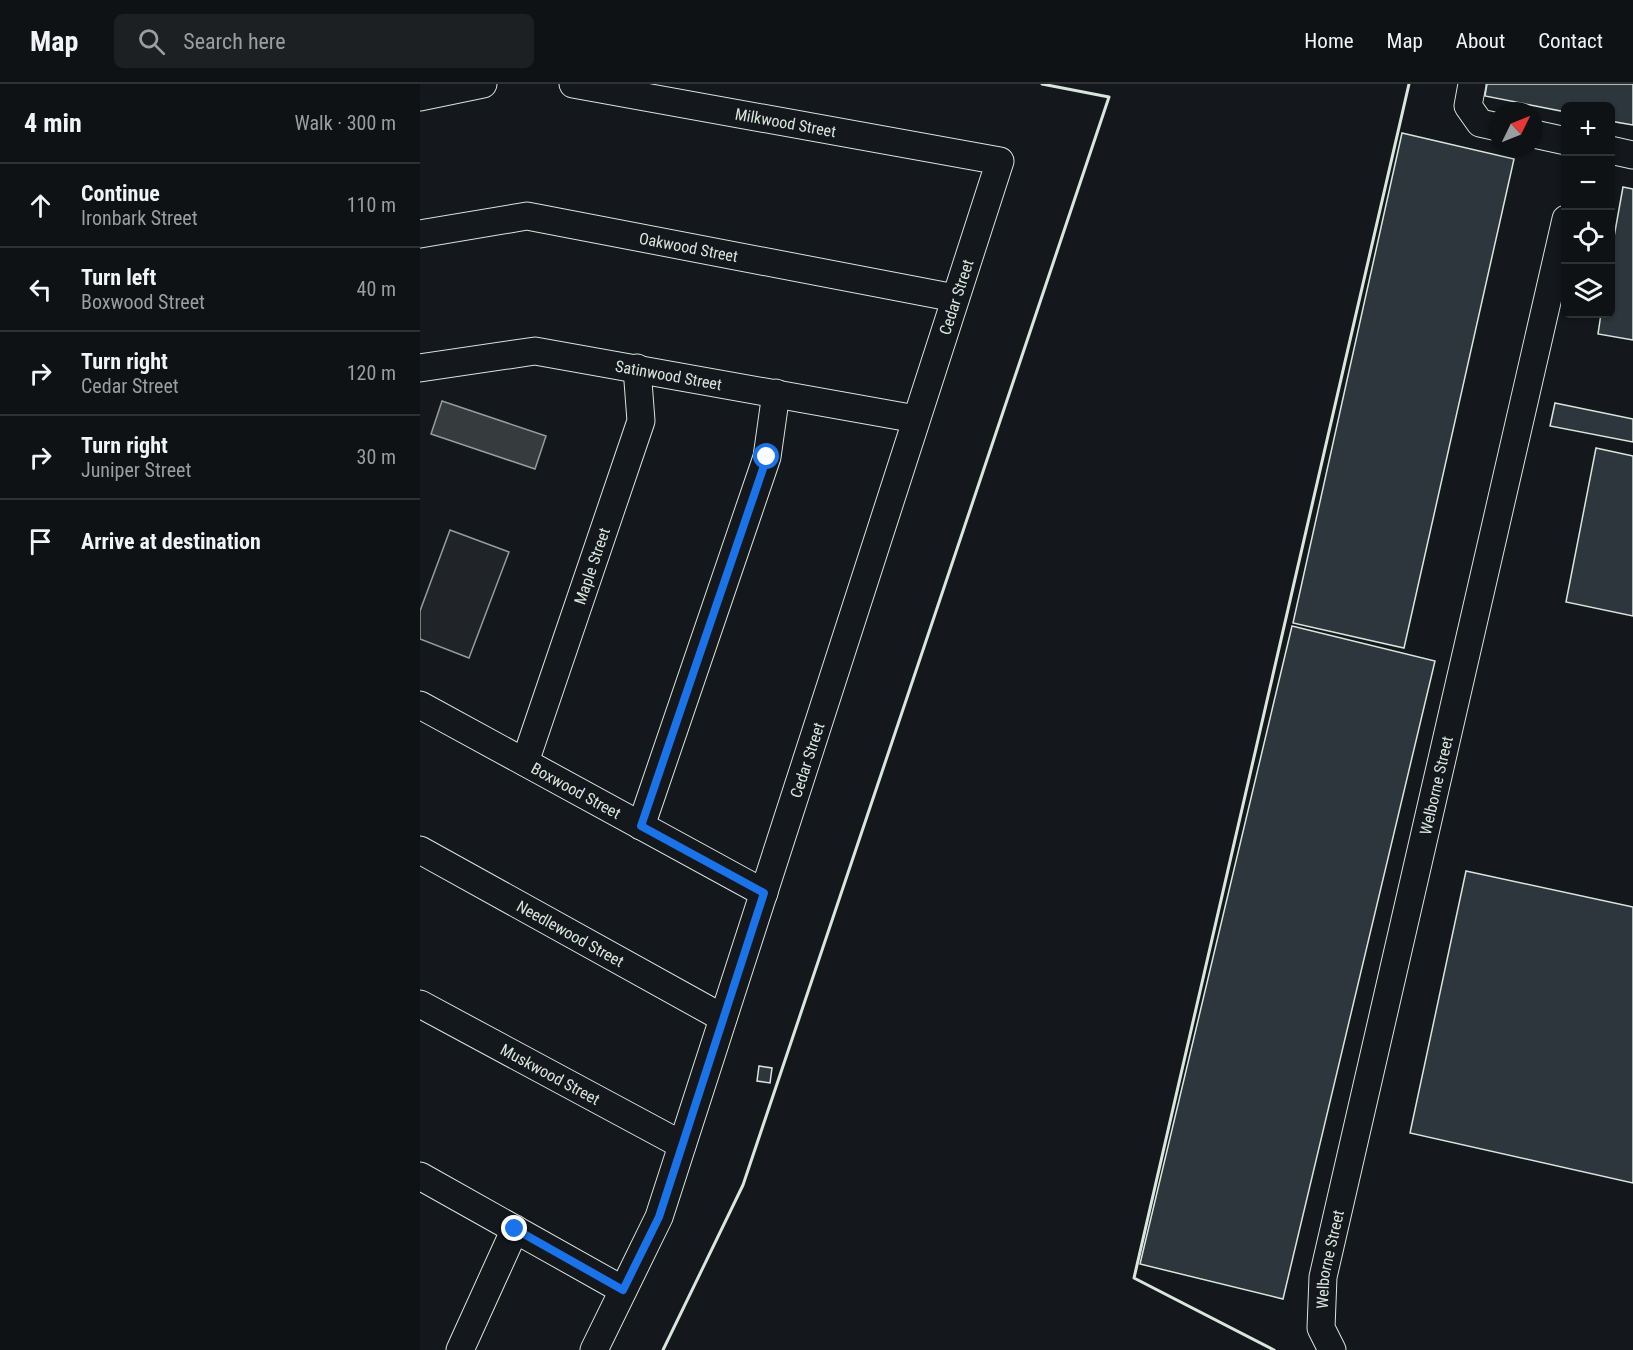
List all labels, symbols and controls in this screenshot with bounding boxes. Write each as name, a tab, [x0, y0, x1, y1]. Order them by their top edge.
search box	[114, 14, 534, 68]
text: Map	[30, 25, 78, 58]
icon: search	[135, 25, 168, 58]
text: Search here	[183, 29, 286, 54]
text: Home	[1304, 29, 1354, 53]
text: Map	[1387, 29, 1423, 53]
text: About	[1456, 29, 1505, 53]
text: Contact	[1538, 29, 1603, 53]
north arrow	[1489, 102, 1543, 156]
map controls	[1561, 102, 1615, 318]
button: +	[1561, 102, 1615, 156]
street label: Milkwood Street	[733, 104, 838, 141]
text: 4 min	[24, 108, 82, 138]
text: Walk · 300 m	[295, 111, 396, 135]
button: −	[1561, 156, 1615, 210]
text: Continue	[81, 181, 160, 206]
icon: ahead	[24, 189, 57, 222]
text: 110 m	[347, 193, 396, 217]
text: Ironbark Street	[81, 206, 198, 230]
button: locate	[1561, 210, 1615, 264]
street label: Oakwood Street	[638, 229, 740, 266]
street label: Cedar Street	[935, 257, 978, 337]
button: layers	[1561, 264, 1615, 318]
text: Turn left	[81, 265, 156, 290]
icon: left	[24, 273, 57, 306]
text: 40 m	[357, 277, 396, 301]
text: Boxwood Street	[81, 290, 205, 314]
text: Turn right	[81, 349, 168, 374]
icon: right	[24, 357, 57, 390]
street label: Satinwood Street	[614, 357, 723, 394]
text: 120 m	[347, 361, 396, 385]
text: Cedar Street	[81, 374, 179, 398]
text: Turn right	[81, 433, 168, 458]
icon: right	[24, 441, 57, 474]
route start	[753, 443, 779, 469]
text: 30 m	[357, 445, 396, 469]
text: Juniper Street	[81, 458, 191, 482]
icon: arrive	[24, 525, 57, 558]
street label: Maple Street	[570, 525, 614, 607]
text: Arrive at destination	[81, 529, 261, 554]
street label: Cedar Street	[786, 720, 829, 800]
street label: Welborne Street	[1416, 734, 1457, 837]
street label: Boxwood Street	[528, 759, 624, 823]
street label: Needlewood Street	[513, 897, 627, 971]
street label: Muskwood Street	[497, 1040, 603, 1109]
street label: Welborne Street	[1313, 1208, 1348, 1309]
route end	[501, 1215, 527, 1241]

